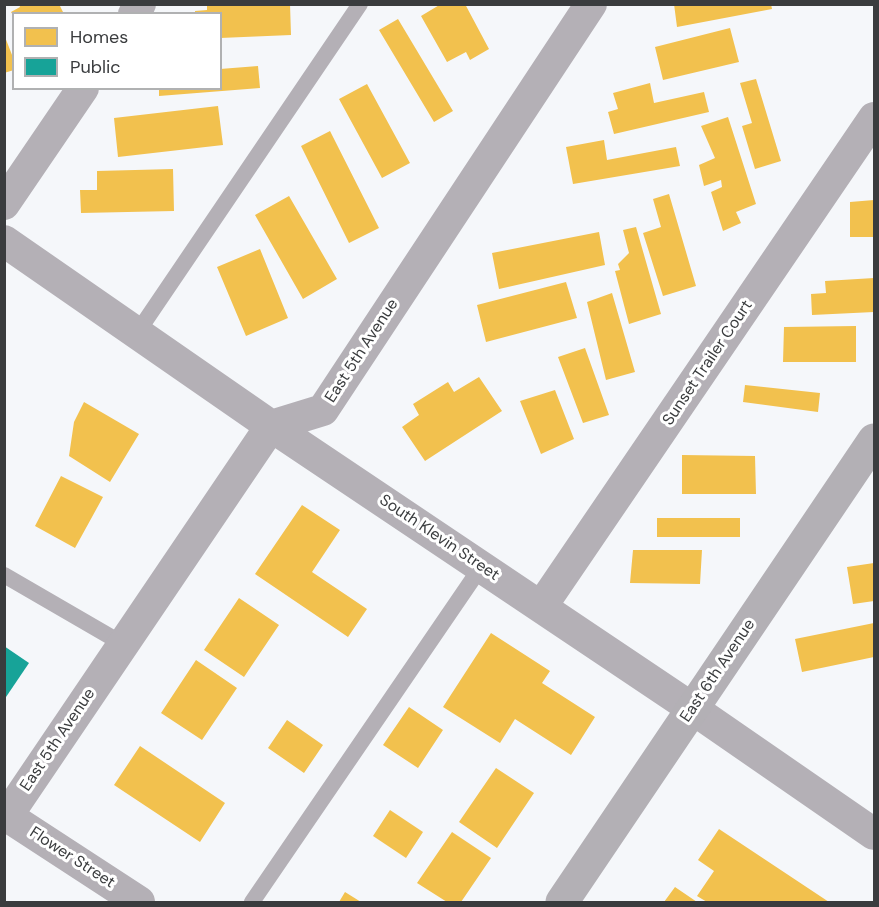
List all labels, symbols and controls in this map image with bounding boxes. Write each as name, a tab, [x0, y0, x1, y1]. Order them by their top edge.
legend	[12, 12, 222, 90]
text: Homes	[70, 25, 128, 49]
text: Public	[70, 55, 121, 79]
street label: East 5th Avenue	[321, 296, 403, 406]
street label: Sunset Trailer Court	[659, 297, 757, 429]
street label: South Klevin Street	[375, 491, 503, 585]
street label: East 6th Avenue	[676, 616, 760, 726]
street label: East 5th Avenue	[17, 685, 99, 795]
street label: Flower Street	[26, 823, 118, 893]

